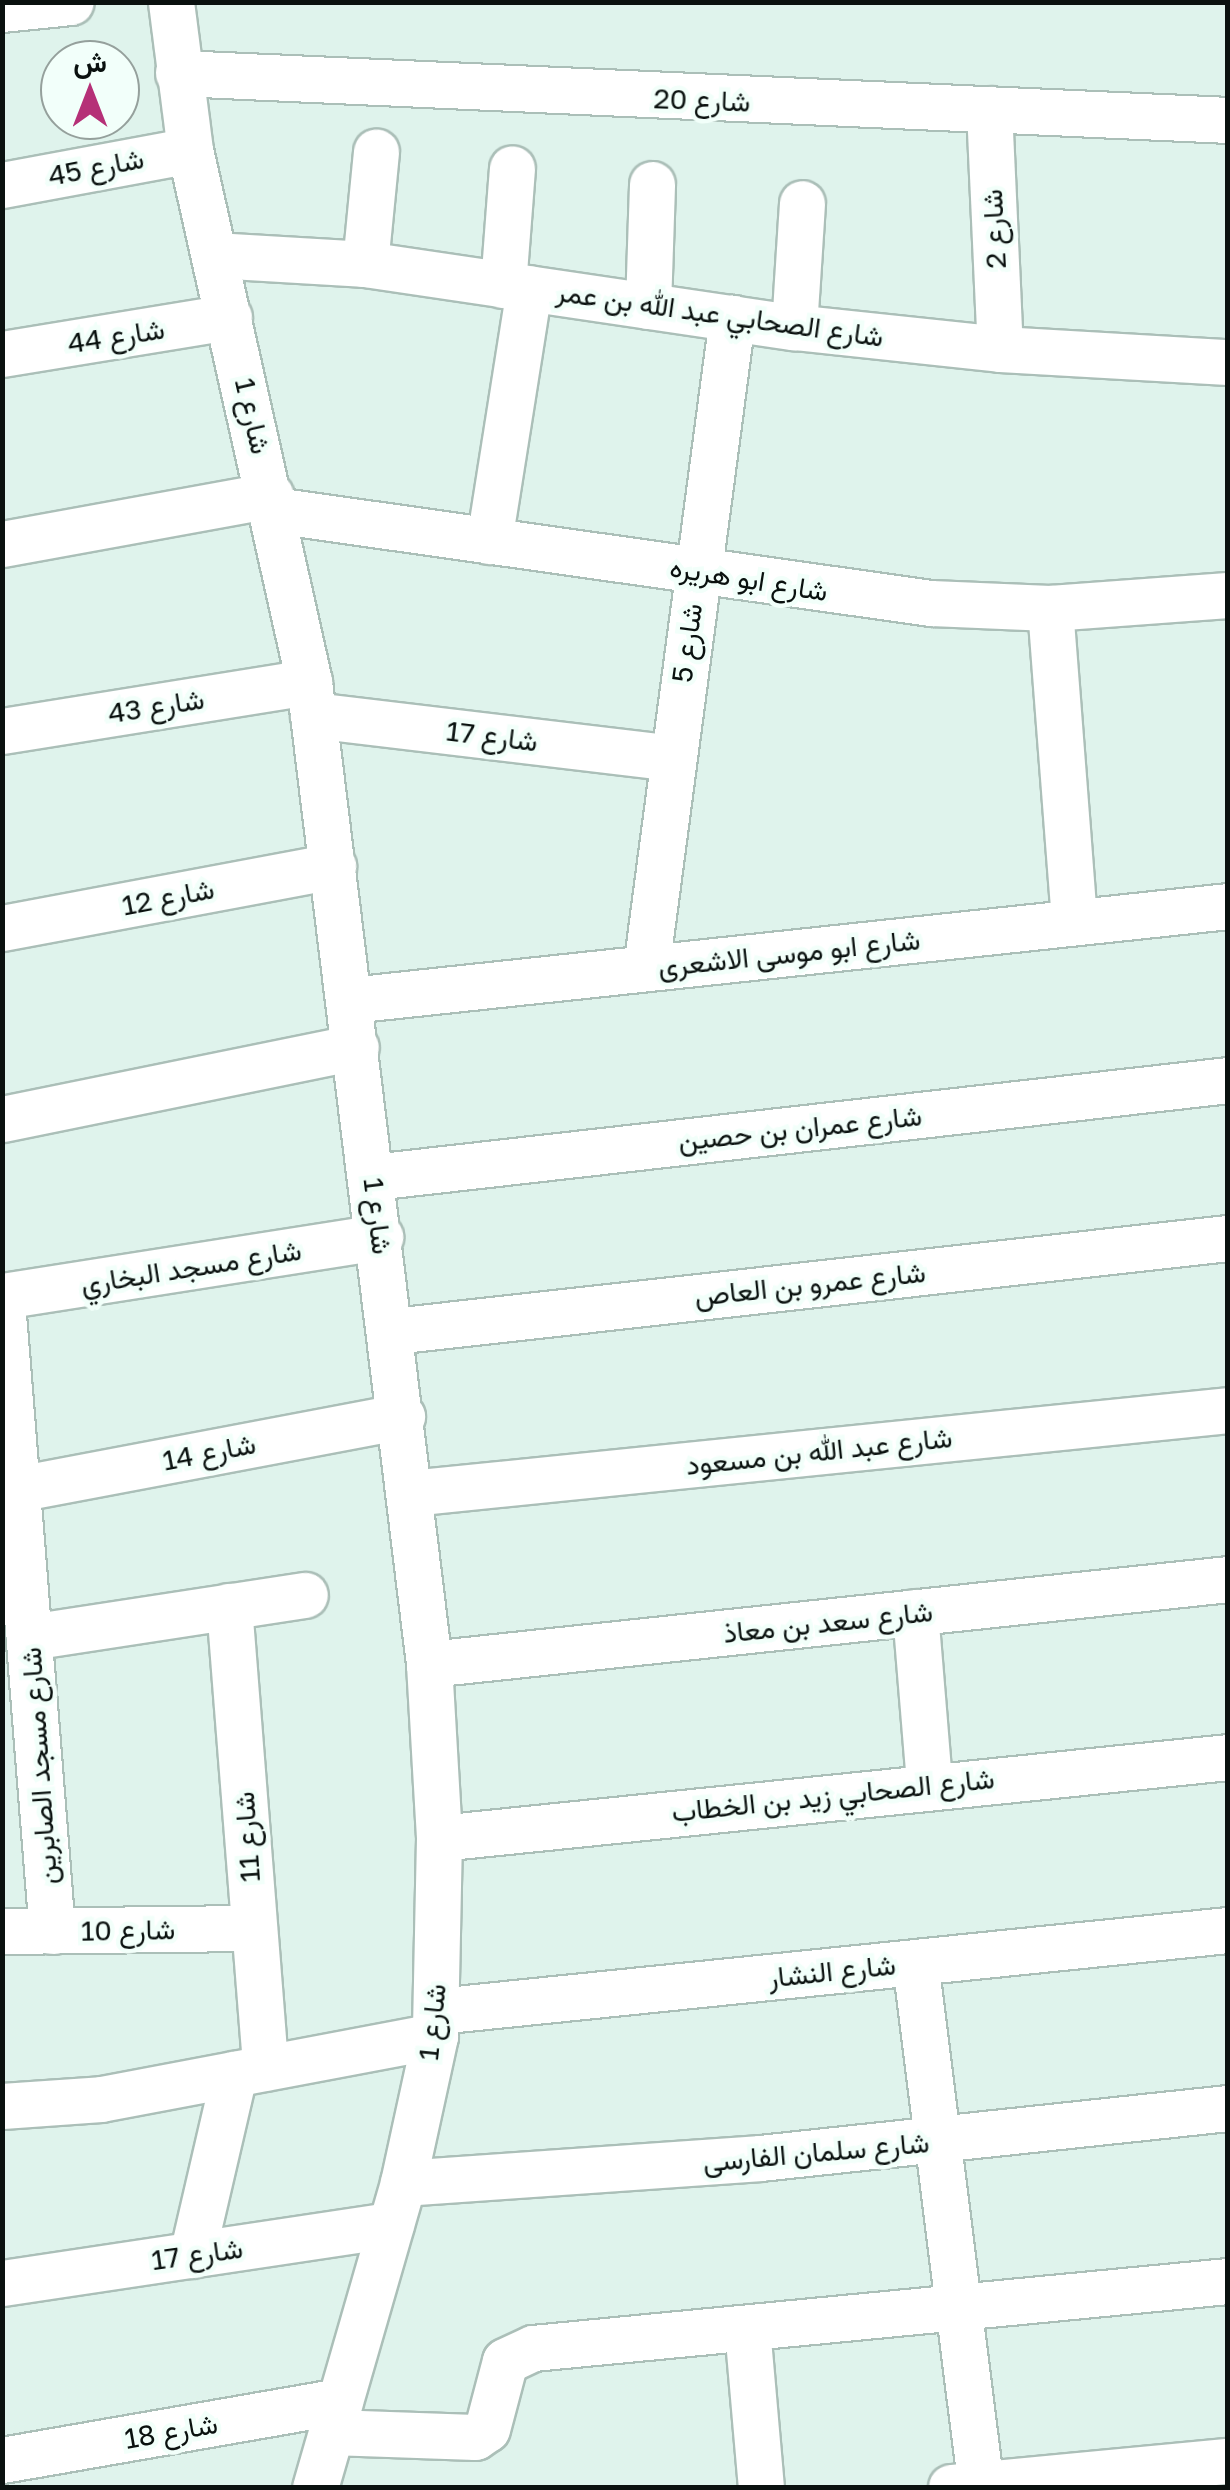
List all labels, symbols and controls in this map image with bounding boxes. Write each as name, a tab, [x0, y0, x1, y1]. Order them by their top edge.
north arrow	[40, 40, 140, 140]
text: ش	[73, 45, 107, 78]
street label: شارع 20	[653, 82, 751, 118]
street label: شارع 45	[45, 141, 147, 193]
street label: شارع 2	[975, 188, 1013, 270]
street label: شارع الصحابي عبد الله بن عمر	[554, 274, 886, 354]
street label: شارع 44	[65, 312, 167, 360]
street label: شارع 1	[228, 375, 278, 457]
street label: شارع ابو هريره	[668, 550, 830, 608]
street label: شارع 5	[665, 601, 709, 685]
street label: شارع 43	[106, 682, 206, 730]
street label: شارع 17	[444, 714, 540, 758]
street label: شارع 12	[119, 872, 217, 922]
street label: شارع ابو موسى الاشعرى	[656, 923, 922, 983]
street label: شارع عمران بن حصين	[676, 1098, 924, 1158]
street label: شارع 1	[357, 1176, 399, 1256]
street label: شارع مسجد البخاري	[78, 1233, 304, 1301]
street label: شارع عمرو بن العاص	[693, 1255, 927, 1313]
street label: شارع عبد الله بن مسعود	[684, 1420, 954, 1482]
street label: شارع 14	[160, 1427, 258, 1477]
street label: شارع سعد بن معاذ	[722, 1594, 934, 1650]
street label: شارع مسجد الصابرين	[14, 1646, 64, 1886]
street label: شارع الصحابي زيد بن الخطاب	[670, 1761, 996, 1829]
street label: شارع 11	[227, 1791, 267, 1883]
street label: شارع 10	[81, 1912, 175, 1948]
street label: شارع النشار	[767, 1948, 897, 1994]
street label: شارع 1	[411, 1982, 453, 2062]
street label: شارع سلمان الفارسى	[701, 2125, 931, 2179]
street label: شارع 17	[149, 2231, 245, 2277]
street label: شارع 18	[122, 2406, 220, 2456]

